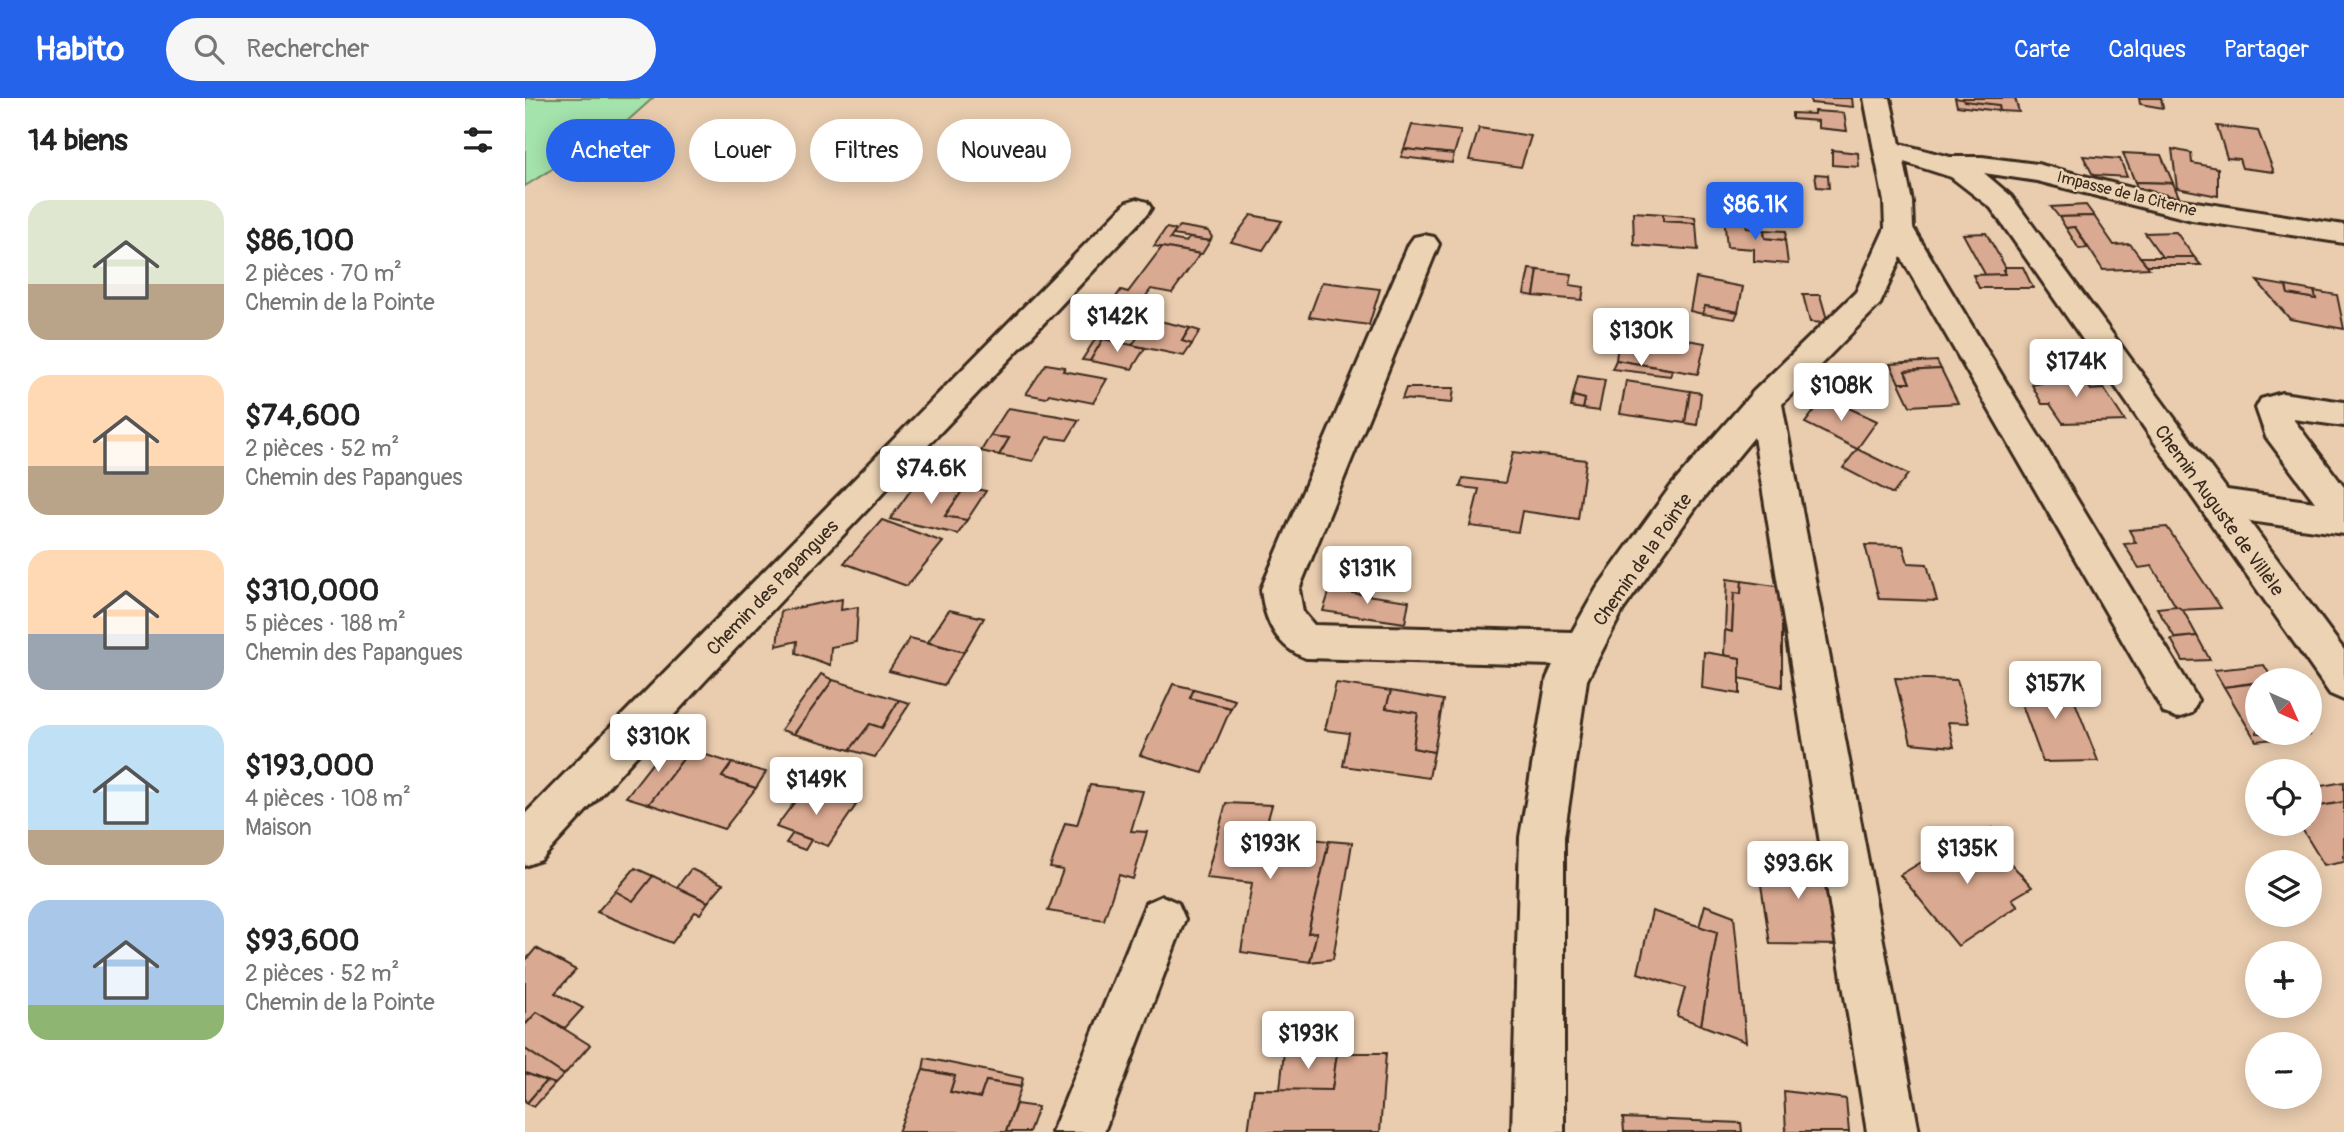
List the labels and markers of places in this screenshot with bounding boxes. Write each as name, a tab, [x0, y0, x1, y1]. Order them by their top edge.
pin: $86.1K	[1698, 183, 1812, 242]
pin: $142K	[1068, 294, 1166, 354]
pin: $130K	[1592, 308, 1690, 368]
pin: $174K	[2027, 340, 2125, 399]
pin: $108K	[1792, 364, 1890, 423]
pin: $74.6K	[874, 446, 988, 506]
pin: $131K	[1318, 546, 1416, 606]
pin: $157K	[2006, 662, 2104, 721]
pin: $310K	[609, 714, 707, 774]
pin: $149K	[767, 758, 865, 817]
pin: $193K	[1221, 822, 1319, 881]
pin: $135K	[1918, 826, 2016, 886]
pin: $93.6K	[1741, 842, 1855, 901]
pin: $193K	[1259, 1012, 1357, 1071]

